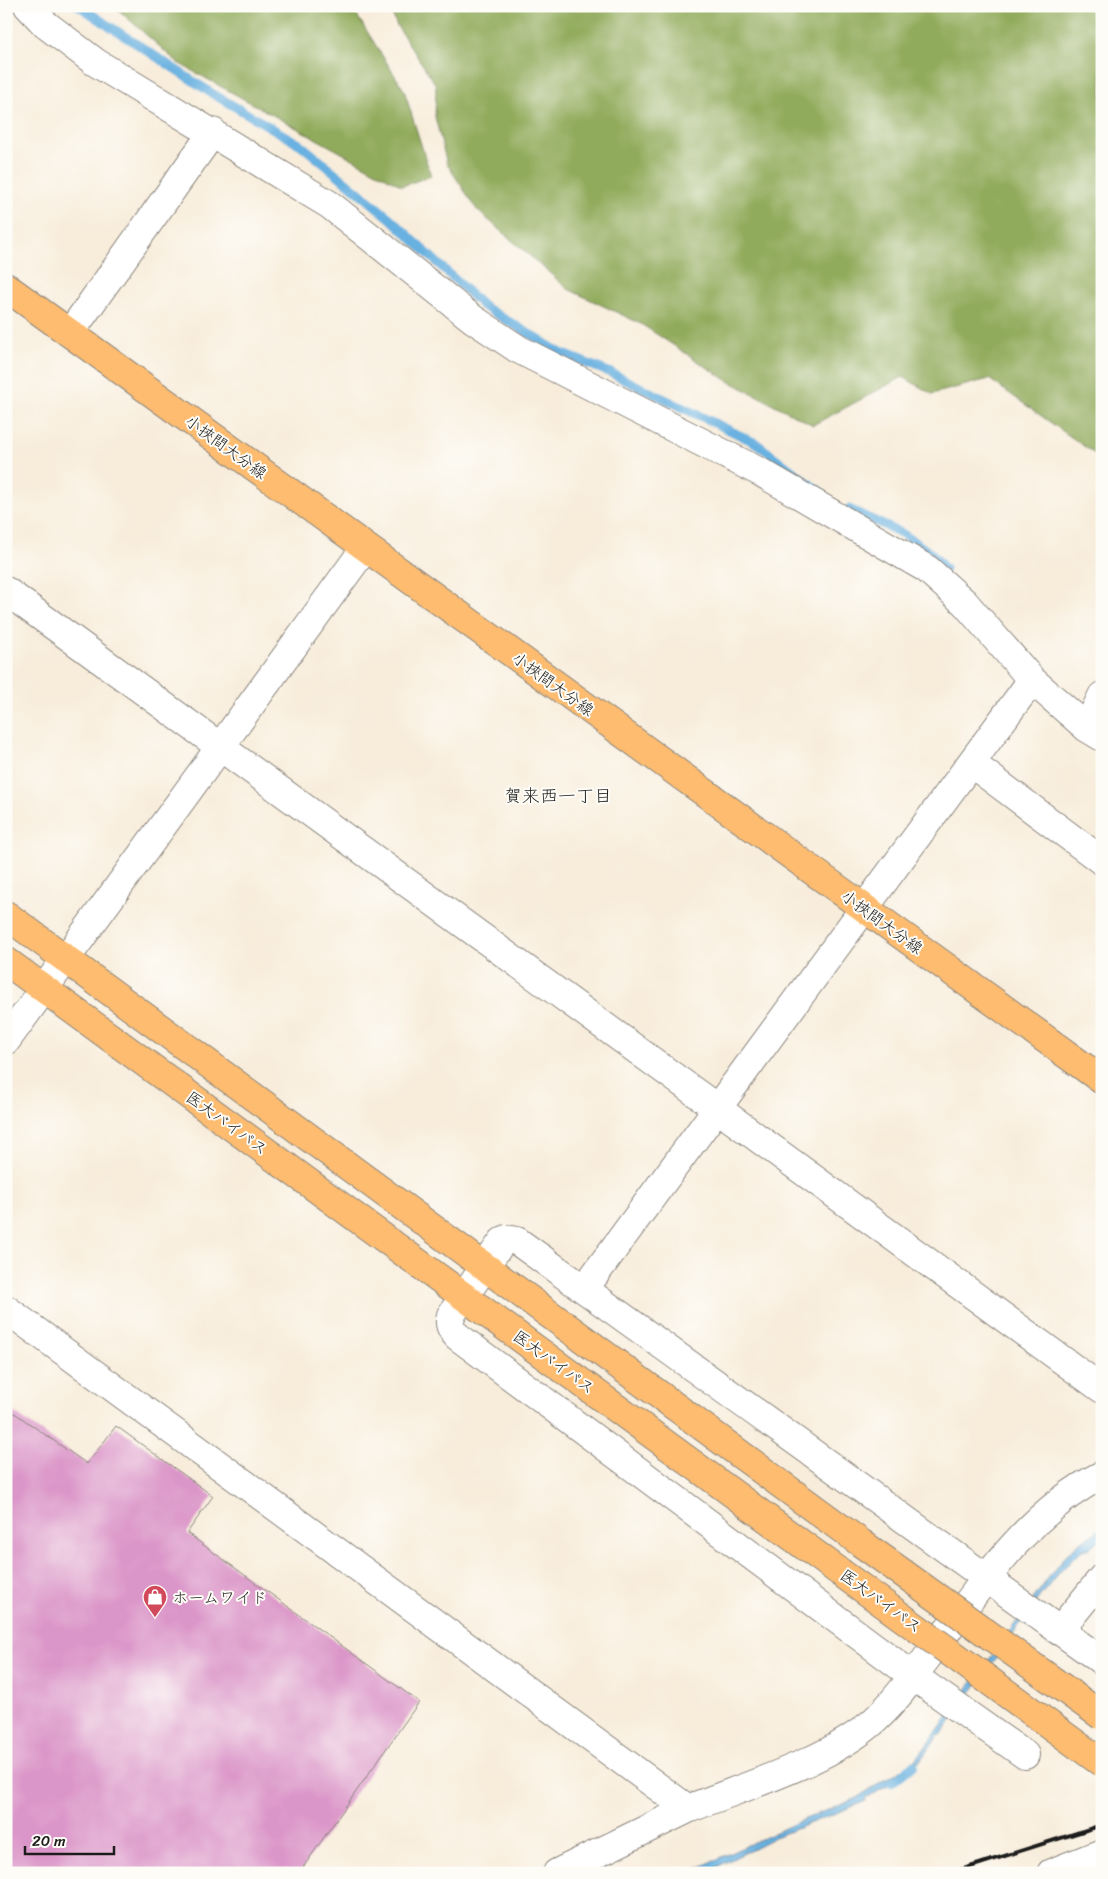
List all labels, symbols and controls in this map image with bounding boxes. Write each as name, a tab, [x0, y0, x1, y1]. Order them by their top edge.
street label: 小挾間大分線	[179, 407, 273, 487]
street label: 小挾間大分線	[506, 644, 600, 724]
district label: 賀来西一丁目	[504, 780, 612, 812]
street label: 小挾間大分線	[835, 882, 929, 962]
street label: 医大バイパス	[180, 1083, 274, 1163]
street label: 医大バイパス	[507, 1322, 601, 1402]
street label: 医大バイパス	[834, 1561, 928, 1641]
place label: ホームワイド	[172, 1583, 267, 1612]
shop icon: ホームワイド	[142, 1584, 168, 1618]
scale bar	[25, 1824, 114, 1856]
text: 20 m	[32, 1828, 66, 1854]

